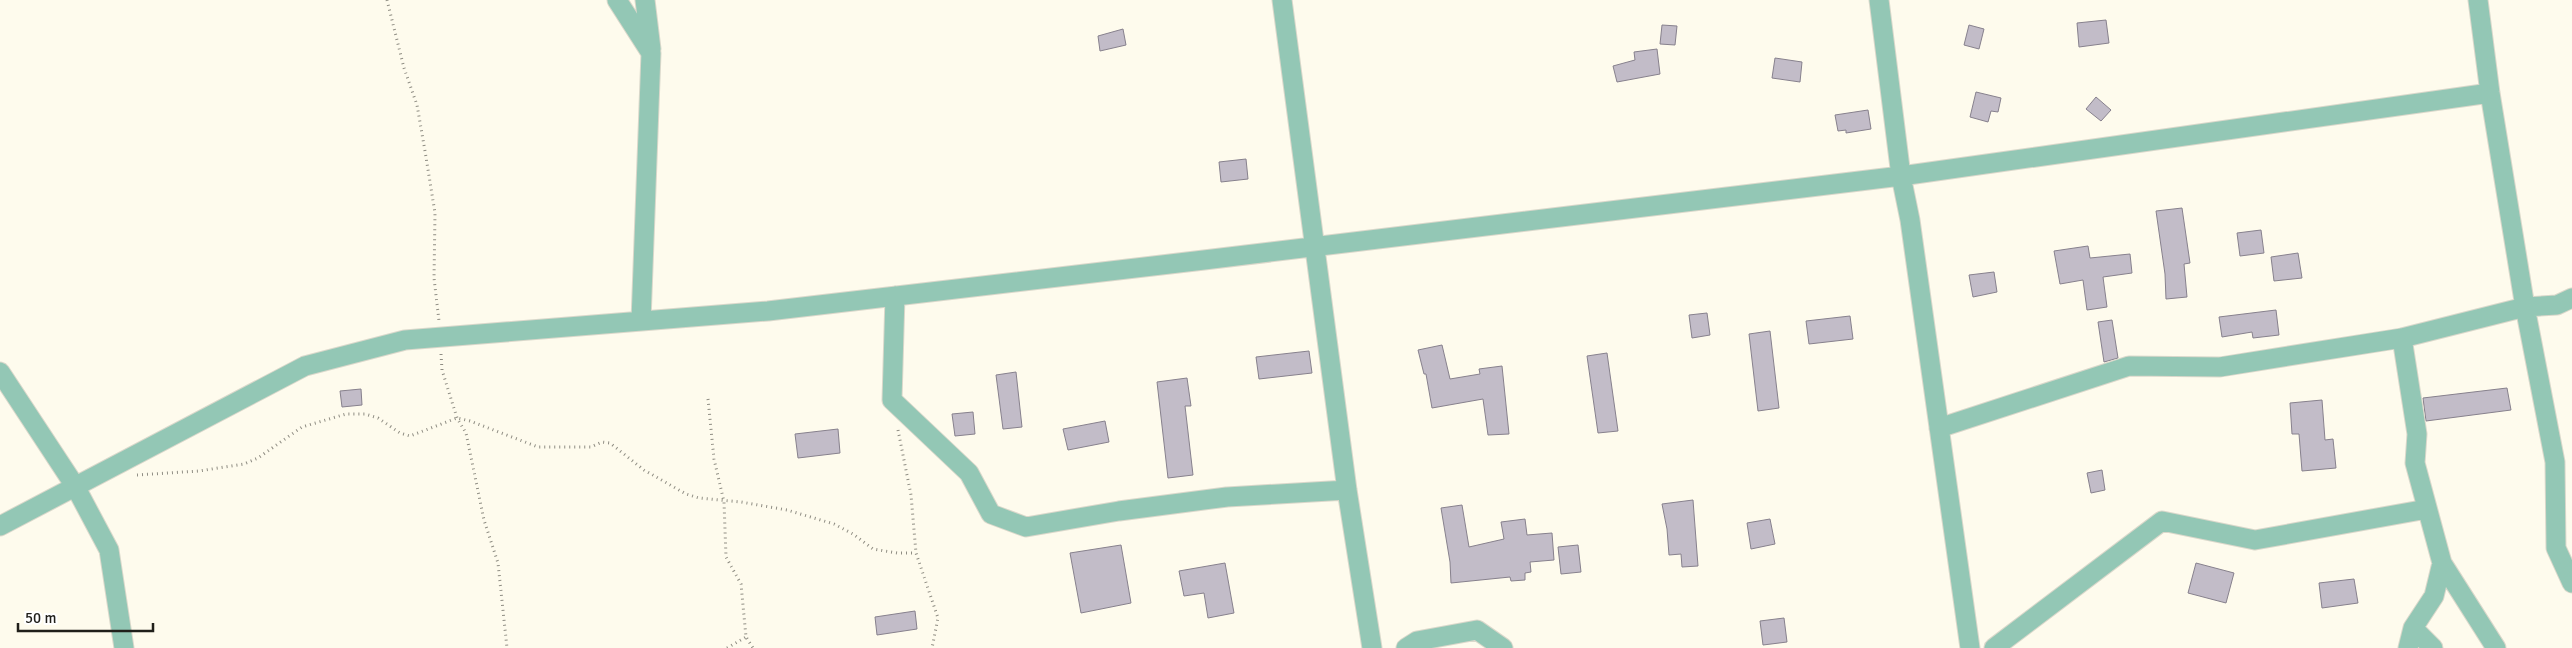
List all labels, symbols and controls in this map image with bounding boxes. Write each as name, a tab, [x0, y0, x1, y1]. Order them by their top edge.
scale bar	[18, 600, 152, 632]
text: 50 m	[25, 609, 56, 627]

